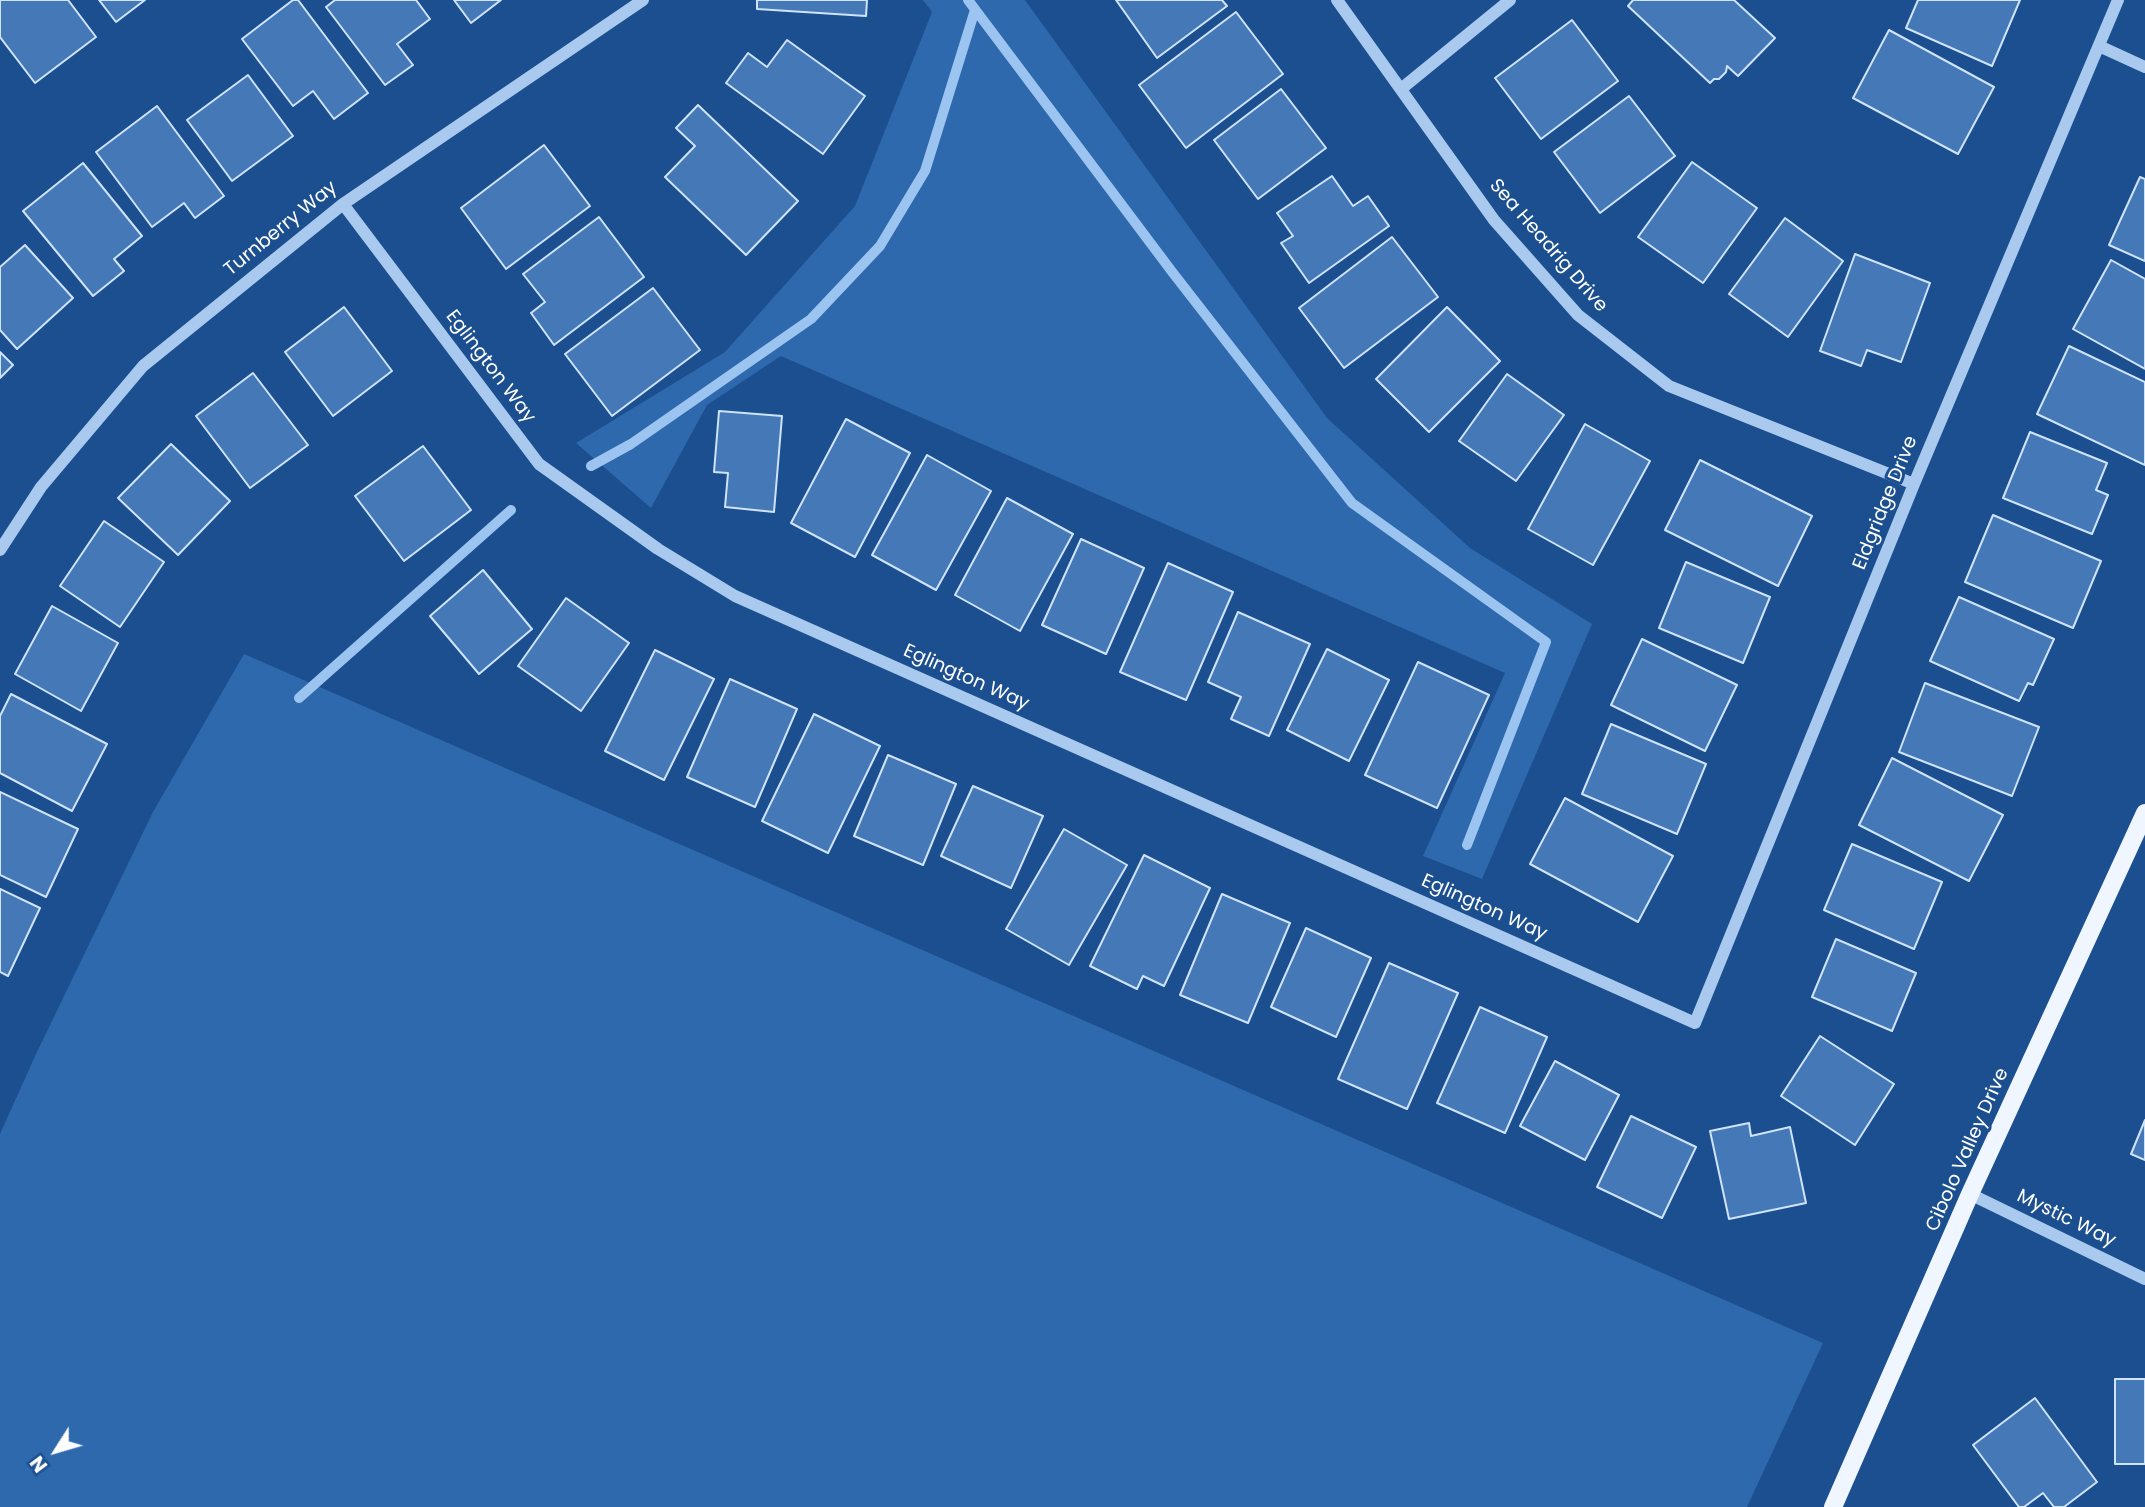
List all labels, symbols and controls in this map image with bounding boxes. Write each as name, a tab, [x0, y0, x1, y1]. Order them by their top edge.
street label: Sea Headrig Drive	[1484, 175, 1612, 317]
street label: Turnberry Way	[220, 177, 342, 281]
street label: Eglington Way	[440, 306, 540, 428]
street label: Eldgridge Drive	[1849, 433, 1923, 573]
street label: Eglington Way	[900, 640, 1032, 716]
street label: Eglington Way	[1418, 870, 1550, 946]
street label: Cibolo Valley Drive	[1922, 1065, 2014, 1235]
street label: Mystic Way	[2013, 1185, 2119, 1253]
north arrow	[21, 1416, 91, 1486]
text: N	[24, 1450, 54, 1478]

